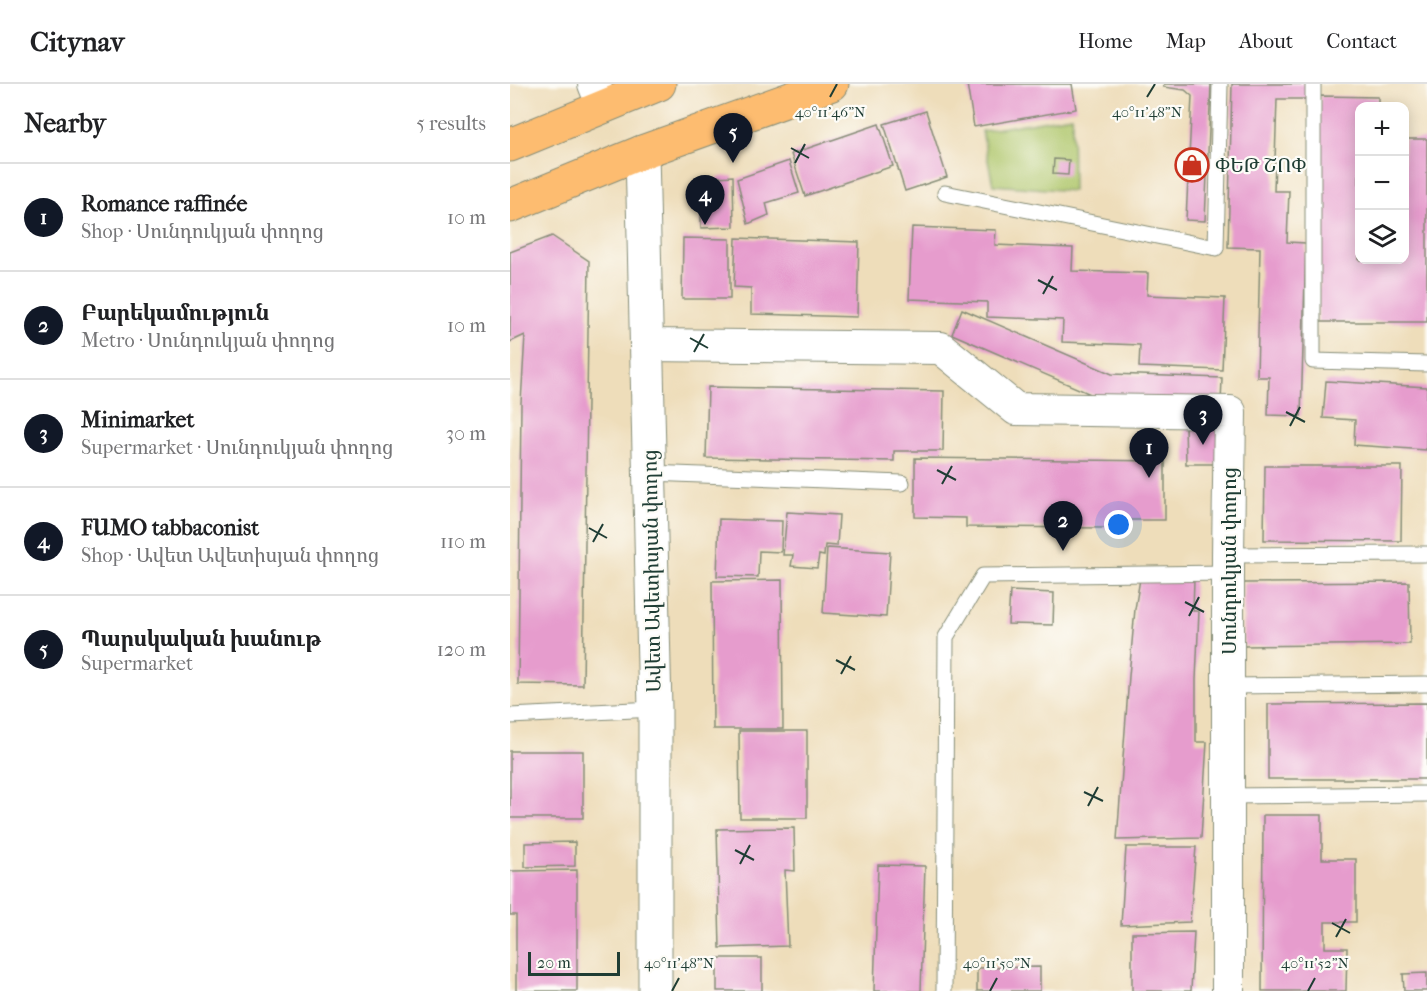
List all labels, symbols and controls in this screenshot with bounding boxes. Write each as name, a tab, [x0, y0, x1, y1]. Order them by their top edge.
text: Citynav	[30, 25, 124, 58]
text: Home	[1078, 29, 1133, 53]
text: Map	[1166, 29, 1206, 53]
text: About	[1239, 29, 1293, 53]
text: Contact	[1326, 29, 1397, 53]
map controls	[1355, 102, 1409, 264]
button: +	[1355, 102, 1409, 156]
text: 40°11'46"N	[795, 103, 866, 121]
text: 40°11'48"N	[1112, 103, 1183, 121]
text: Nearby	[24, 108, 106, 139]
text: 5 results	[416, 112, 486, 135]
pin: 5	[714, 113, 752, 163]
shop icon: ՓԵԹ ՇՈՓ	[1174, 147, 1210, 183]
place label: ՓԵԹ ՇՈՓ	[1215, 154, 1307, 177]
button: −	[1355, 156, 1409, 210]
pin: 4	[686, 176, 724, 225]
text: Romance raffinée	[81, 191, 247, 217]
text: 1	[40, 206, 47, 229]
text: 10 m	[447, 206, 486, 229]
button: layers	[1355, 210, 1409, 264]
text: Shop · Սունդուկյան փողոց	[81, 220, 324, 243]
text: Բարեկամություն	[81, 300, 269, 326]
text: 2	[38, 314, 49, 337]
text: 10 m	[447, 314, 486, 337]
text: Metro · Սունդուկյան փողոց	[81, 329, 335, 352]
pin: 3	[1184, 396, 1222, 445]
text: Minimarket	[81, 407, 194, 433]
text: 3	[39, 422, 48, 445]
text: 30 m	[446, 422, 486, 445]
pin: 1	[1130, 428, 1168, 478]
text: Supermarket · Սունդուկյան փողոց	[81, 436, 393, 459]
street label: Ավետ Ավետիսյան փողոց	[638, 449, 666, 693]
street label: Սունդուկյան փողոց	[1218, 467, 1241, 655]
pin: 2	[1044, 502, 1082, 551]
your location	[1104, 510, 1133, 539]
text: FUMO tabbaconist	[81, 515, 259, 541]
text: 4	[38, 530, 49, 553]
text: 110 m	[440, 530, 486, 553]
text: Shop · Ավետ Ավետիսյան փողոց	[81, 544, 379, 567]
text: Պարսկական խանութ	[81, 626, 322, 652]
text: 5	[39, 638, 48, 661]
text: 120 m	[437, 638, 486, 661]
text: Supermarket	[81, 652, 193, 675]
scale bar	[528, 949, 620, 976]
text: 20 m	[537, 953, 571, 972]
text: 40°11'48"N	[644, 954, 715, 972]
text: 40°11'50"N	[963, 954, 1032, 972]
text: 40°11'52"N	[1281, 954, 1350, 972]

